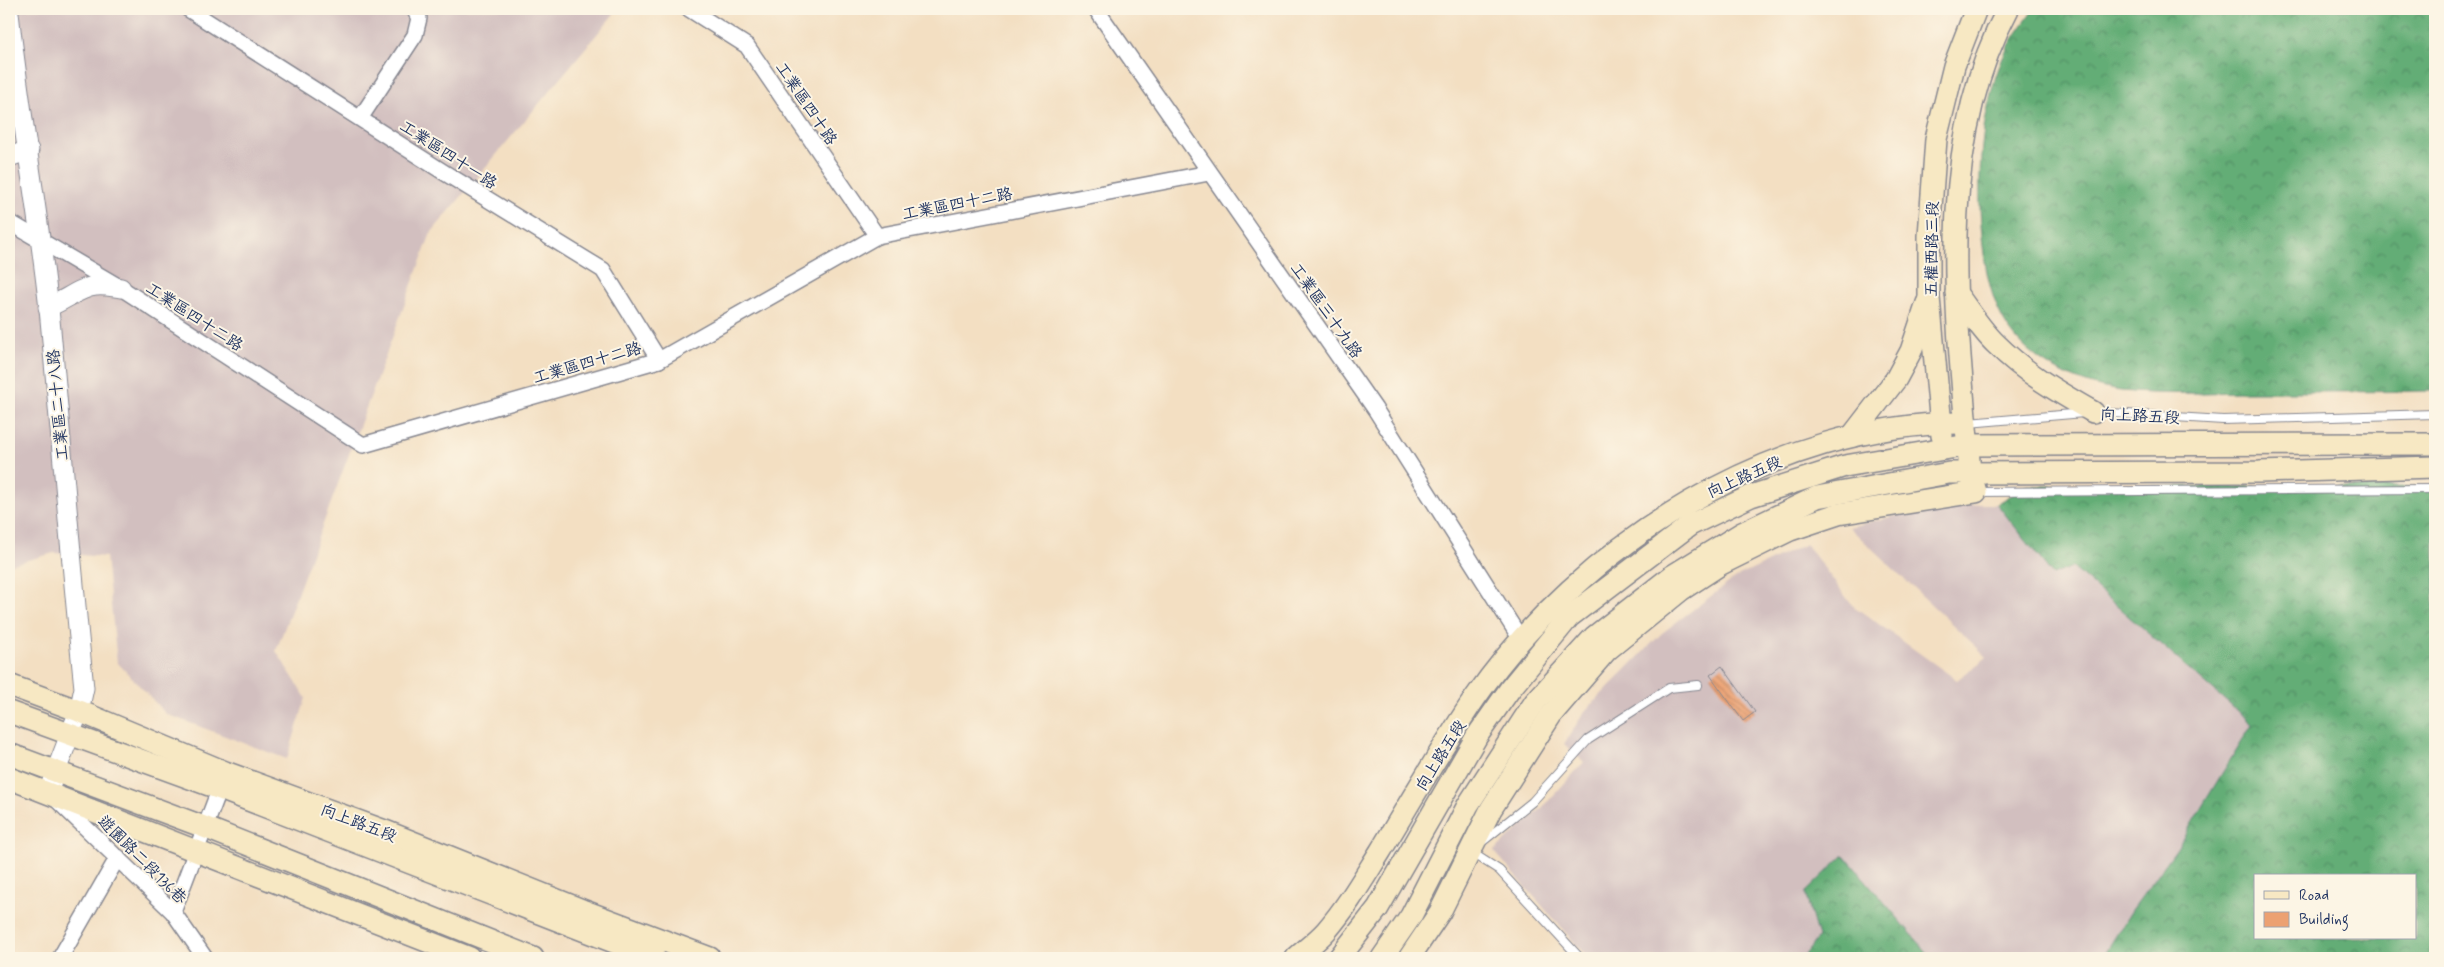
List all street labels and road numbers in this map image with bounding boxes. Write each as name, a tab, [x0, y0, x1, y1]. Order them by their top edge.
street label: 工業區四十路	[770, 58, 841, 150]
street label: 工業區四十一路	[395, 116, 501, 195]
street label: 工業區四十二路	[900, 183, 1014, 225]
street label: 五權西路三段	[1921, 201, 1944, 297]
street label: 工業區三十九路	[1285, 259, 1366, 363]
street label: 工業區四十二路	[141, 278, 247, 357]
street label: 工業區四十二路	[531, 338, 644, 389]
street label: 工業區二十八路	[43, 348, 74, 462]
street label: 向上路五段	[2099, 404, 2180, 429]
street label: 向上路五段	[1704, 452, 1785, 503]
street label: 向上路五段	[1411, 716, 1471, 795]
street label: 向上路五段	[317, 799, 400, 848]
street label: 遊園路二段136巷	[93, 811, 191, 909]

